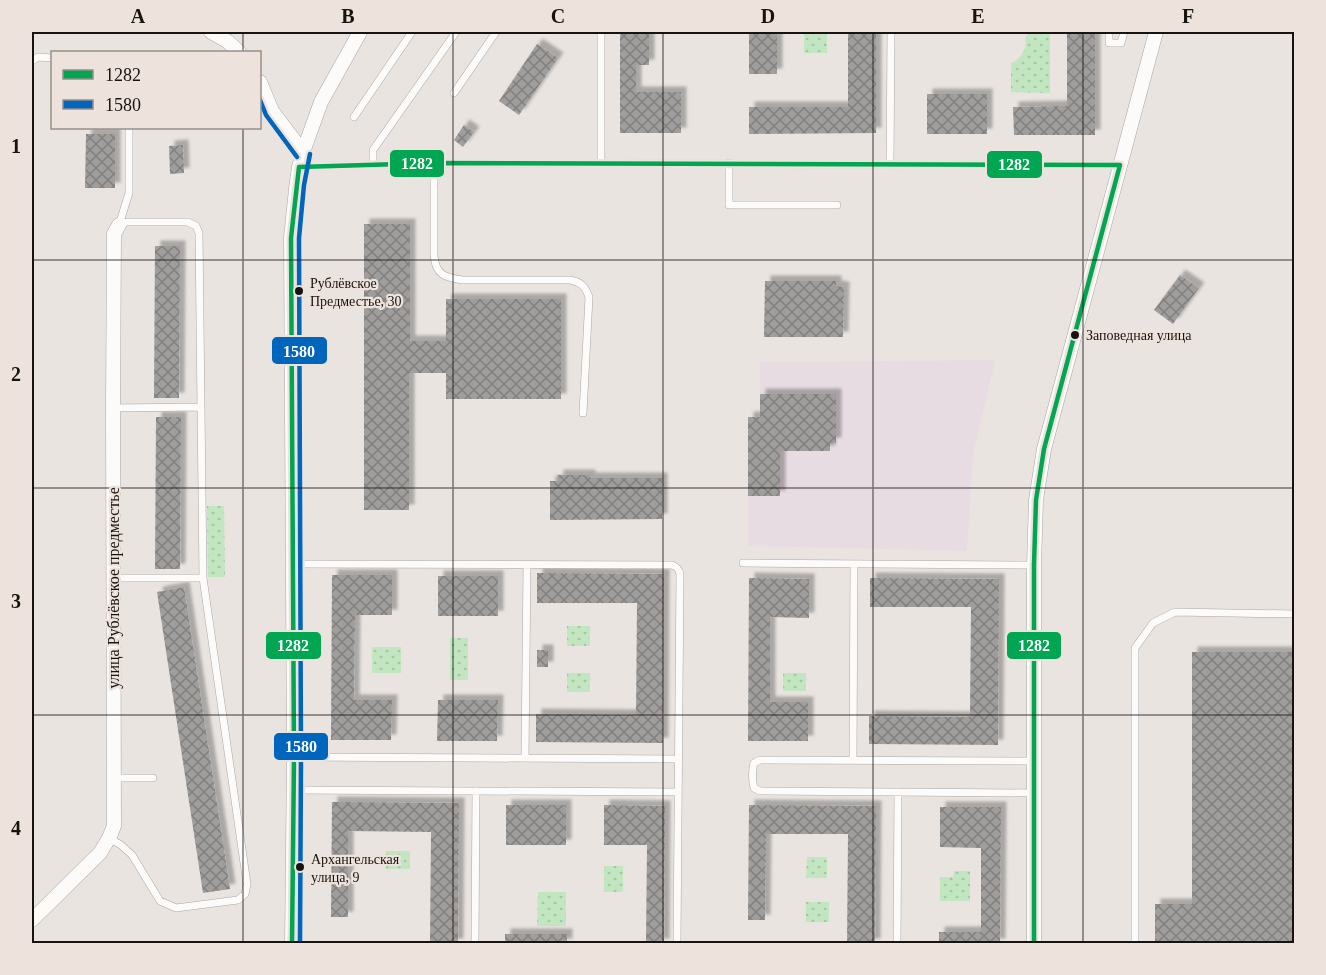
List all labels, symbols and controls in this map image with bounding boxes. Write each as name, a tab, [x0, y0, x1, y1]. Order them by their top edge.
text: A	[131, 5, 146, 27]
text: B	[341, 5, 355, 27]
text: C	[551, 5, 565, 27]
text: D	[761, 5, 775, 27]
text: E	[971, 5, 985, 27]
text: F	[1182, 5, 1194, 27]
legend	[51, 51, 261, 129]
text: 1282	[105, 65, 141, 85]
text: 1580	[105, 95, 141, 115]
text: 1	[11, 135, 21, 157]
line badge: 1282	[389, 149, 445, 178]
line badge: 1282	[986, 150, 1043, 179]
text: 1282	[401, 155, 433, 172]
text: 1282	[998, 156, 1030, 173]
place label: Рублёвское Предместье, 30	[310, 276, 402, 309]
marker: Рублёвское Предместье, 30	[293, 285, 305, 297]
place label: Заповедная улица	[1086, 328, 1192, 343]
marker: Заповедная улица	[1069, 329, 1081, 341]
line badge: 1580	[271, 336, 328, 365]
text: 1580	[283, 343, 315, 360]
text: 2	[11, 363, 21, 385]
street label: улица Рублёвское предместье	[105, 487, 123, 689]
text: 3	[11, 590, 21, 612]
line badge: 1282	[265, 631, 322, 660]
line badge: 1282	[1006, 631, 1062, 660]
text: 1282	[277, 637, 309, 654]
text: 1282	[1018, 637, 1050, 654]
line badge: 1580	[273, 732, 329, 761]
text: 1580	[285, 738, 317, 755]
text: 4	[11, 817, 21, 839]
place label: Архангельская улица, 9	[311, 852, 400, 885]
marker: Архангельская улица, 9	[294, 861, 306, 873]

